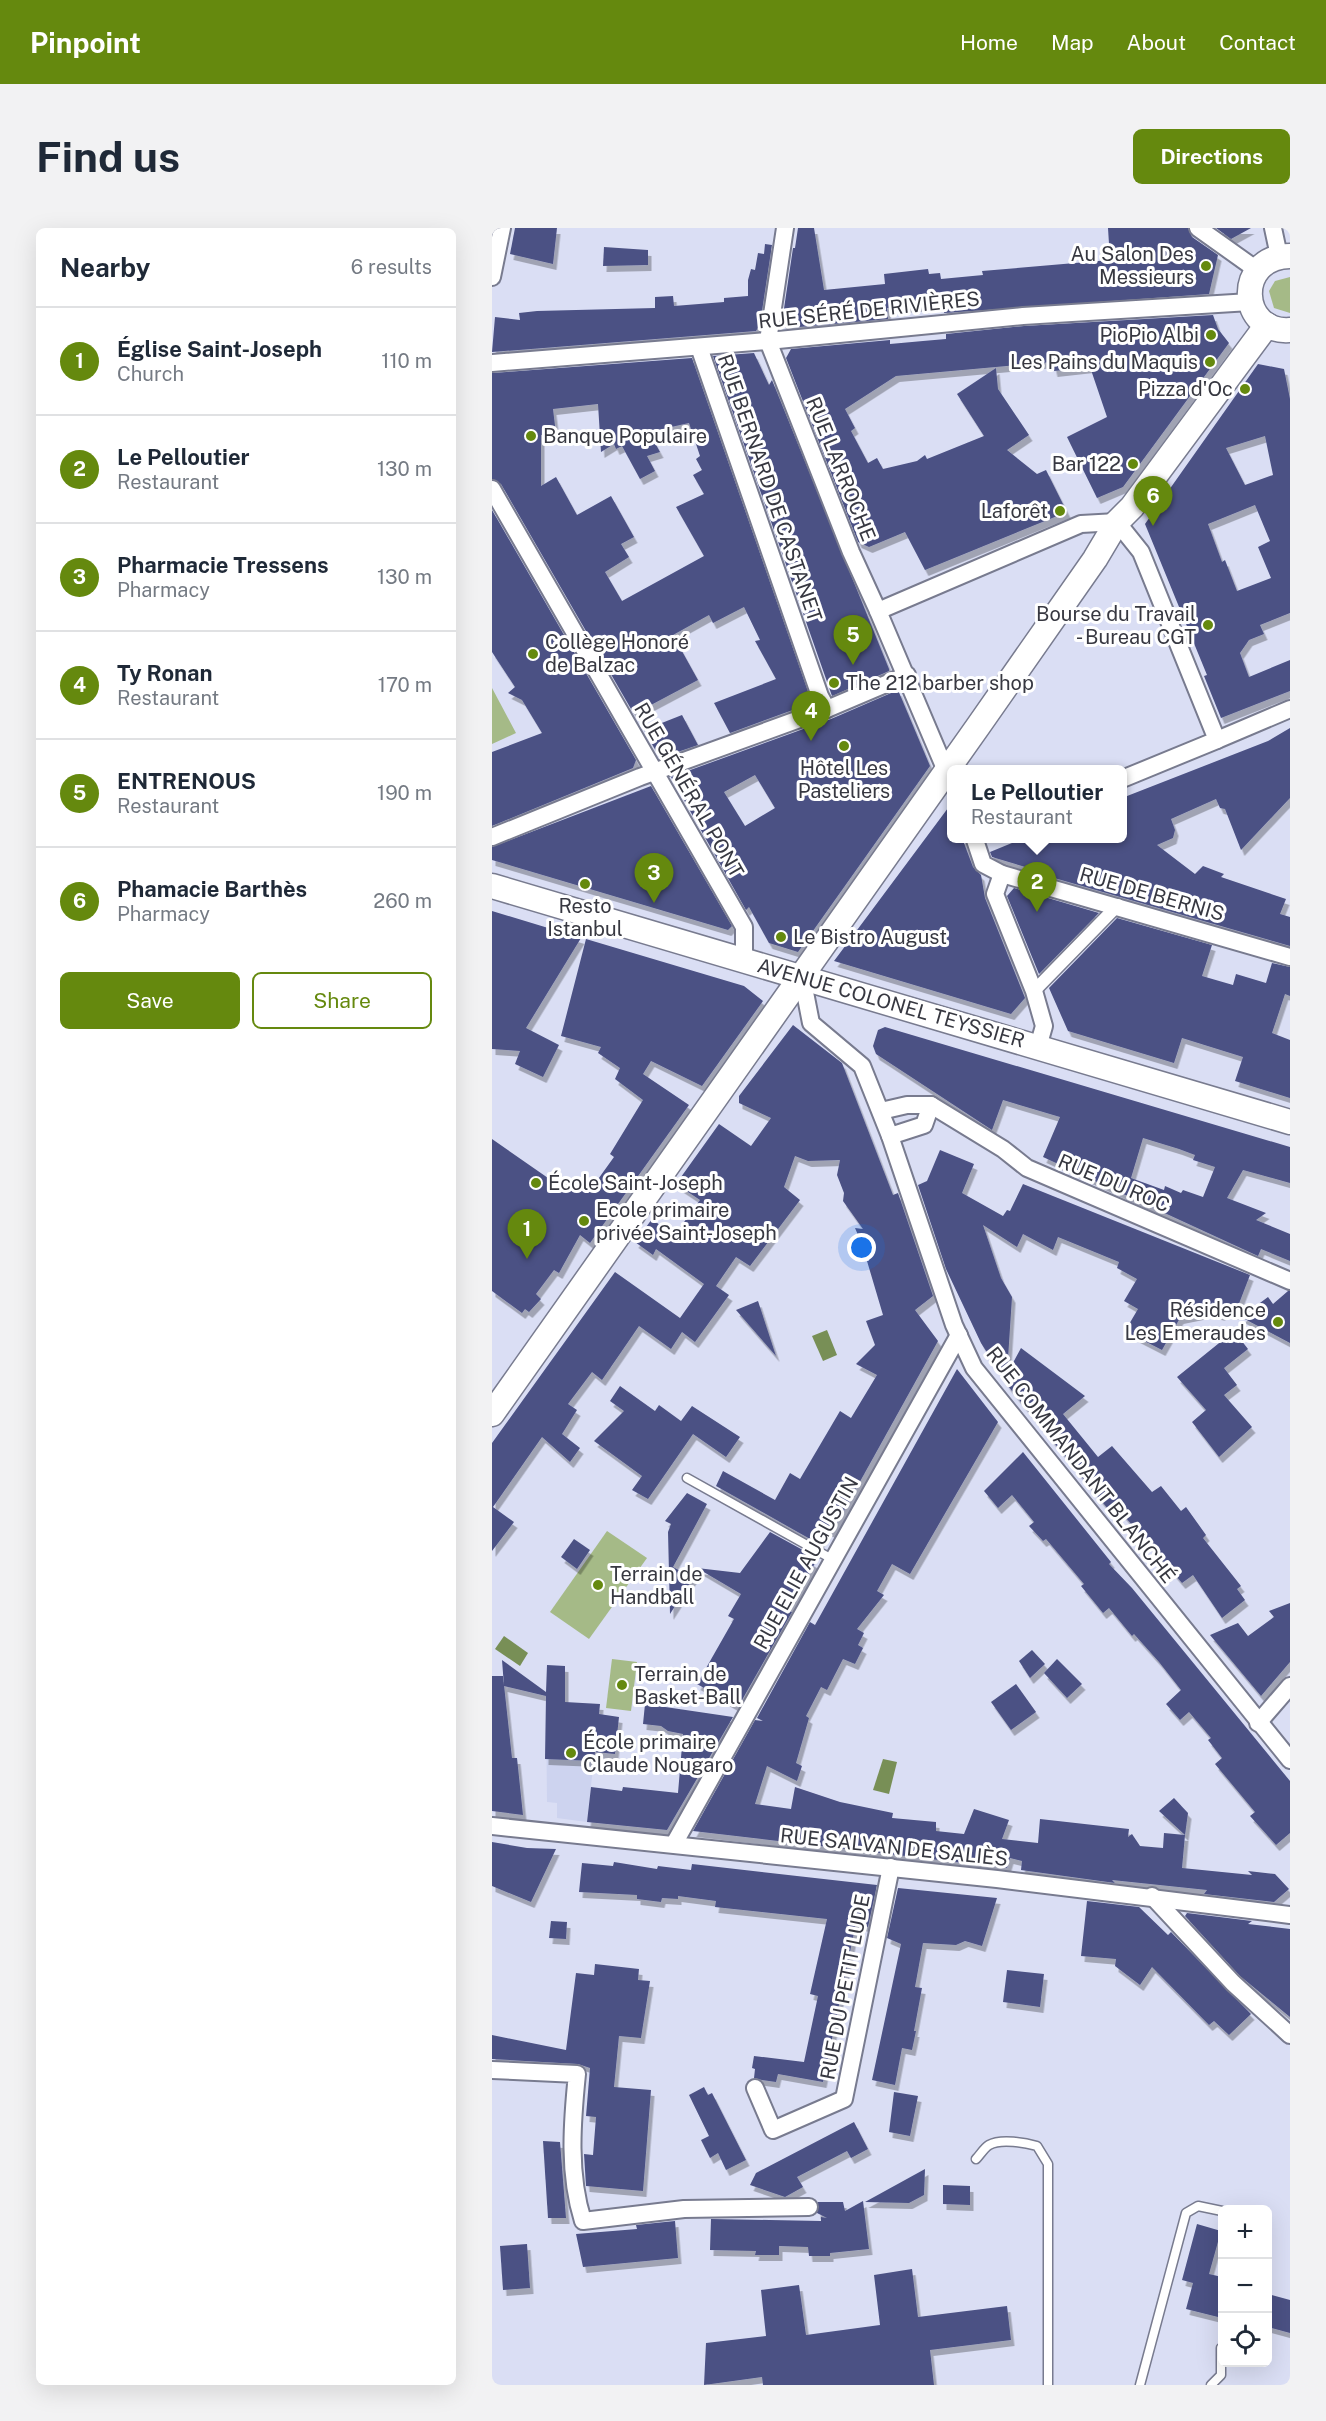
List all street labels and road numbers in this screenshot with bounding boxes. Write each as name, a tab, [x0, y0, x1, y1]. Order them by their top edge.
street label: RUE SÉRÉ DE RIVIÈRES	[757, 285, 981, 334]
street label: RUE BERNARD DE CASTANET	[713, 351, 827, 625]
street label: RUE LARROCHE	[801, 393, 881, 545]
street label: RUE GÉNÉRAL PONT	[629, 698, 750, 882]
street label: RUE DE BERNIS	[1077, 862, 1227, 926]
street label: AVENUE COLONEL TEYSSIER	[755, 953, 1027, 1053]
street label: RUE DU ROC	[1055, 1149, 1173, 1217]
street label: RUE COMMANDANT BLANCHÉ	[981, 1342, 1181, 1588]
street label: RUE ELIE AUGUSTIN	[749, 1473, 863, 1653]
street label: RUE SALVAN DE SALIÈS	[779, 1822, 1009, 1871]
street label: RUE DU PETIT LUDE	[815, 1892, 875, 2082]

